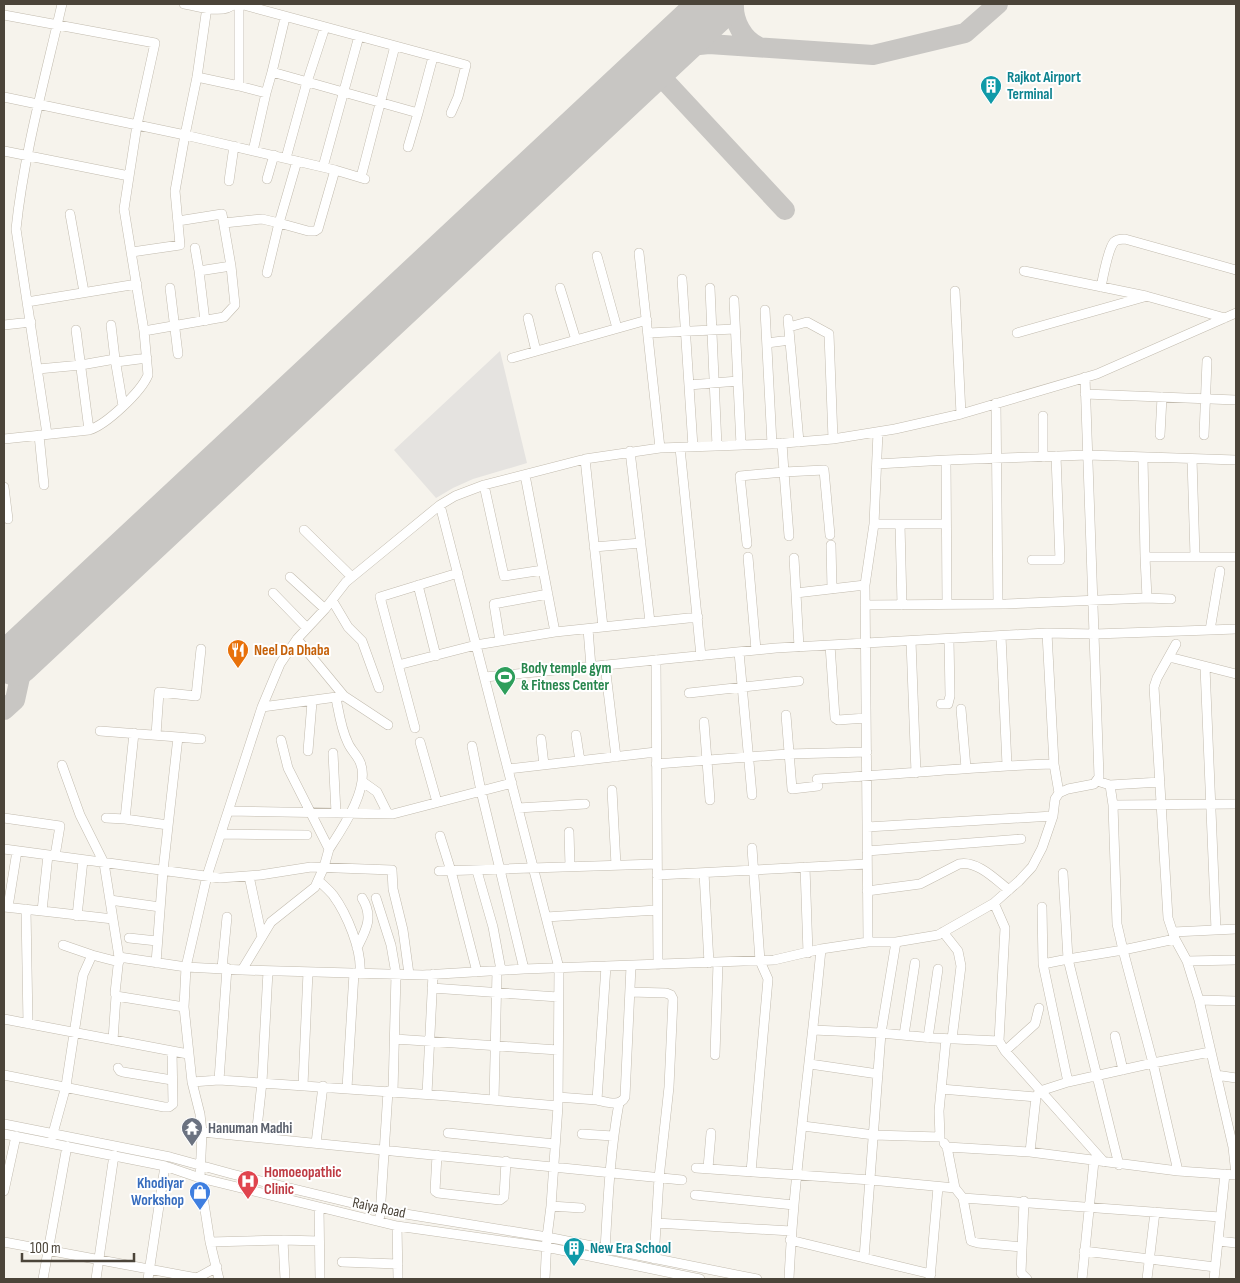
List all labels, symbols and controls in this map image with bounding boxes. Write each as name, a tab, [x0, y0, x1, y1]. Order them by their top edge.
place label: Rajkot Airport Terminal	[1007, 68, 1081, 104]
building icon: Rajkot Airport Terminal	[979, 74, 1003, 105]
restaurant icon: Neel Da Dhaba	[226, 638, 250, 669]
place label: Neel Da Dhaba	[254, 641, 330, 660]
place label: Body temple gym & Fitness Center	[521, 659, 612, 695]
sports icon: Body temple gym & Fitness Center	[493, 665, 517, 696]
temple icon: Hanuman Madhi	[180, 1116, 204, 1147]
place label: Hanuman Madhi	[208, 1119, 292, 1138]
place label: Homoeopathic Clinic	[264, 1163, 342, 1199]
hospital icon: Homoeopathic Clinic	[236, 1169, 260, 1200]
place label: Khodiyar Workshop	[131, 1174, 184, 1210]
shop icon: Khodiyar Workshop	[188, 1180, 212, 1211]
street label: Raiya Road	[351, 1193, 407, 1223]
scale bar	[22, 1230, 135, 1262]
building icon: New Era School	[562, 1236, 586, 1267]
text: 100 m	[30, 1239, 61, 1258]
place label: New Era School	[590, 1239, 671, 1258]

